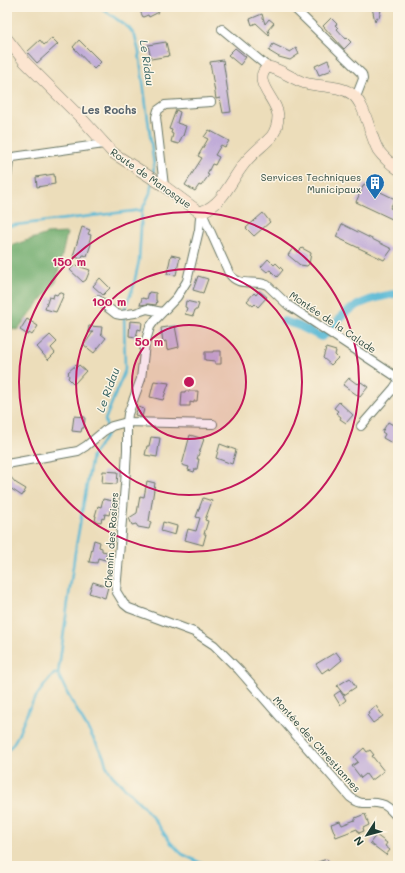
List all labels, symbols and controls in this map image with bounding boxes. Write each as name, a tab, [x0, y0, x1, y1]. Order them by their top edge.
water label: Le Ridau	[137, 39, 158, 87]
district label: Les Rochs	[81, 102, 137, 117]
street label: Route de Manosque	[108, 145, 194, 211]
place label: Services Techniques Municipaux	[261, 170, 361, 196]
building icon: Services Techniques Municipaux	[364, 172, 386, 200]
text: 150 m	[52, 253, 86, 269]
street label: Montée de la Calade	[287, 288, 379, 356]
text: 100 m	[92, 293, 126, 309]
text: 50 m	[135, 333, 163, 349]
water label: Le Ridau	[93, 365, 123, 414]
centre of rings	[182, 375, 196, 389]
street label: Chemin des Rosiers	[101, 492, 121, 588]
street label: Montée des Chrestiannes	[270, 693, 364, 795]
north arrow	[347, 815, 387, 855]
text: N	[350, 833, 367, 849]

